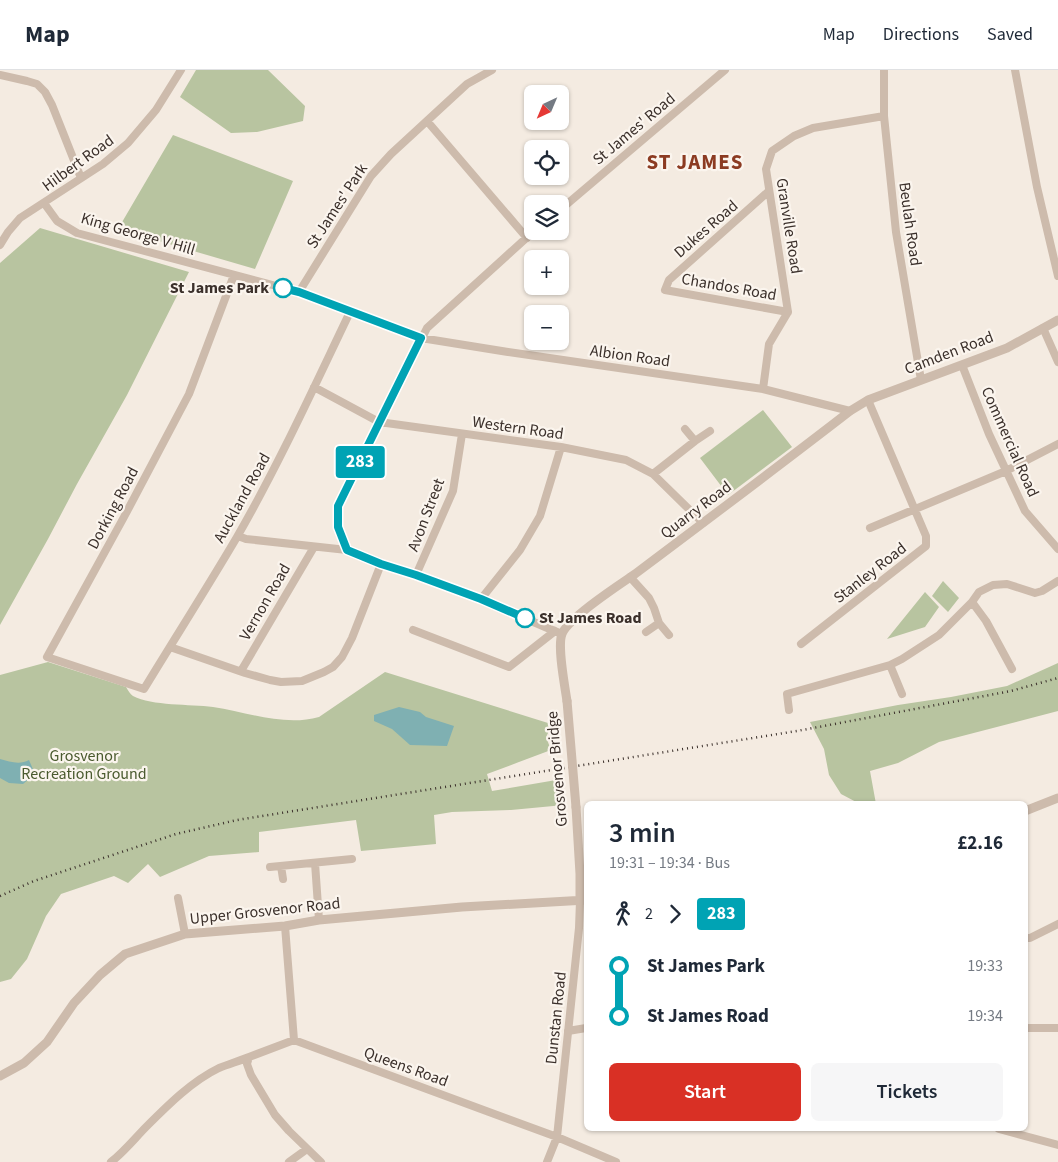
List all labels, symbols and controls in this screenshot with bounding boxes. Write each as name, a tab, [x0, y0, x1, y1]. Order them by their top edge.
text: Map	[25, 17, 70, 52]
text: Map	[823, 22, 855, 47]
text: Directions	[883, 22, 959, 47]
text: Saved	[987, 22, 1033, 47]
north arrow	[524, 85, 569, 130]
map controls	[524, 85, 569, 350]
street label: St James' Road	[588, 88, 680, 170]
street label: Hilbert Road	[38, 129, 118, 197]
button: locate	[524, 140, 569, 185]
district label: ST JAMES	[646, 147, 744, 177]
street label: St James' Park	[301, 159, 373, 253]
street label: Granville Road	[771, 176, 807, 276]
street label: Beulah Road	[893, 181, 927, 267]
button: layers	[524, 195, 569, 240]
street label: Dukes Road	[669, 195, 743, 263]
street label: King George V Hill	[78, 207, 198, 261]
button: +	[524, 250, 569, 295]
street label: Chandos Road	[680, 268, 778, 306]
place label: St James Park	[170, 277, 269, 299]
marker: St James Park	[273, 278, 293, 298]
button: −	[524, 305, 569, 350]
street label: Camden Road	[901, 326, 997, 380]
street label: Albion Road	[589, 340, 671, 372]
street label: Commercial Road	[976, 383, 1044, 501]
street label: Western Road	[471, 411, 565, 445]
line badge: 283	[331, 446, 389, 478]
street label: Auckland Road	[208, 449, 276, 547]
text: 283	[346, 449, 374, 474]
street label: Dorking Road	[82, 463, 144, 553]
street label: Avon Street	[402, 475, 450, 555]
street label: Quarry Road	[656, 476, 736, 544]
street label: Stanley Road	[829, 537, 911, 609]
street label: Vernon Road	[234, 560, 296, 644]
place label: St James Road	[539, 607, 642, 629]
marker: St James Road	[515, 608, 535, 628]
street label: Grosvenor Bridge	[541, 710, 573, 828]
park label: Grosvenor Recreation Ground	[21, 745, 147, 785]
text: 3 min	[609, 813, 676, 853]
text: £2.16	[957, 830, 1003, 857]
text: 19:31 – 19:34 · Bus	[609, 852, 730, 874]
street label: Upper Grosvenor Road	[189, 892, 341, 930]
icon: walk	[609, 900, 637, 928]
icon: forward	[661, 900, 689, 928]
text: 283	[707, 901, 735, 926]
text: 2	[645, 903, 653, 925]
text: St James Park	[647, 953, 765, 980]
text: 19:33	[967, 955, 1003, 977]
street label: Dunstan Road	[540, 971, 572, 1065]
text: St James Road	[647, 1003, 769, 1030]
text: 19:34	[967, 1005, 1003, 1027]
street label: Queens Road	[361, 1042, 451, 1092]
button: Start	[609, 1063, 801, 1121]
button: Tickets	[811, 1063, 1003, 1121]

